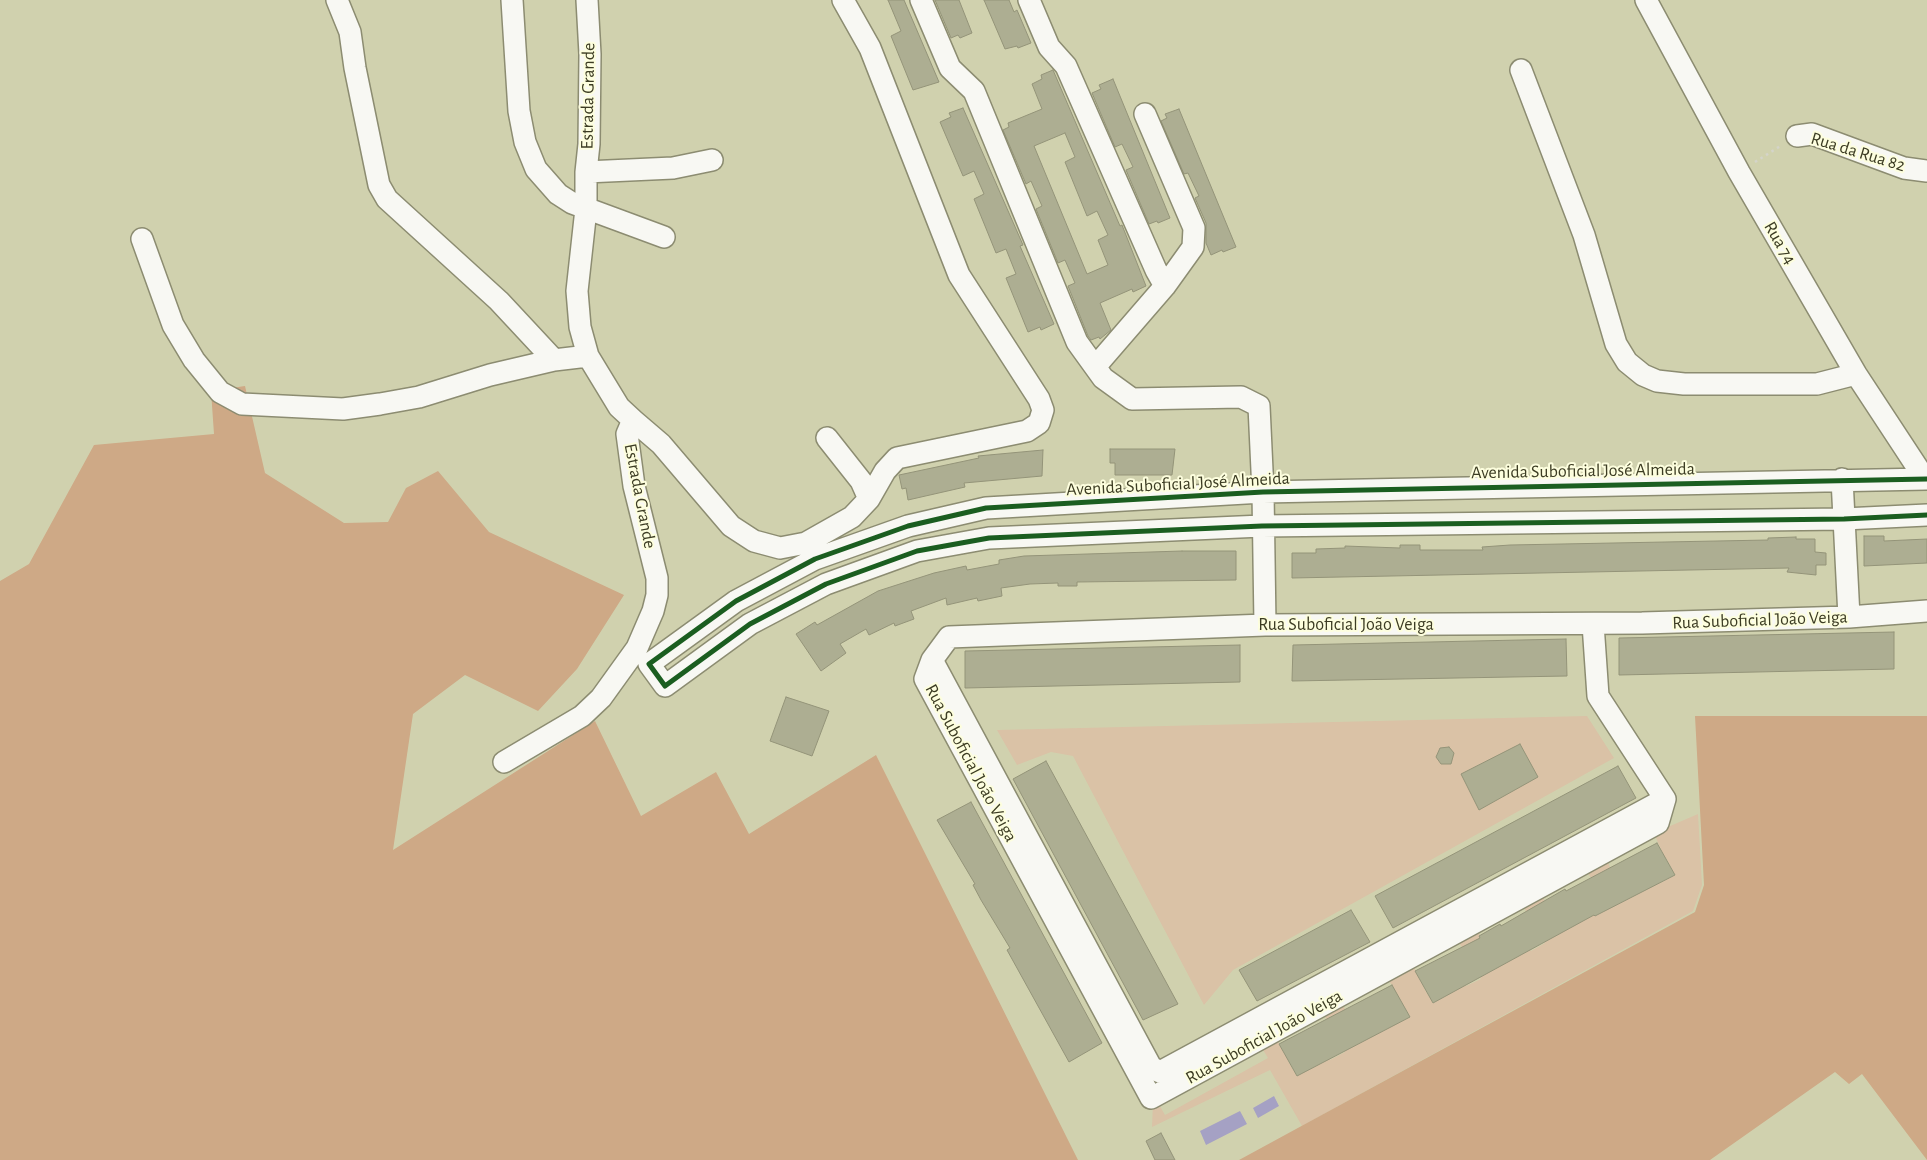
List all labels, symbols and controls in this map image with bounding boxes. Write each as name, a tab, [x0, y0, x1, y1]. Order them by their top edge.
street label: Estrada Grande	[576, 42, 600, 150]
street label: Rua da Rua 82	[1808, 127, 1908, 177]
street label: Rua 74	[1759, 218, 1801, 268]
street label: Estrada Grande	[619, 442, 661, 550]
street label: Avenida Suboficial José Almeida	[1471, 458, 1695, 484]
street label: Avenida Suboficial José Almeida	[1066, 467, 1290, 501]
street label: Rua Suboficial João Veiga	[1672, 606, 1848, 634]
street label: Rua Suboficial João Veiga	[1258, 614, 1434, 636]
street label: Rua Suboficial João Veiga	[920, 680, 1022, 846]
street label: Rua Suboficial João Veiga	[1182, 985, 1346, 1089]

